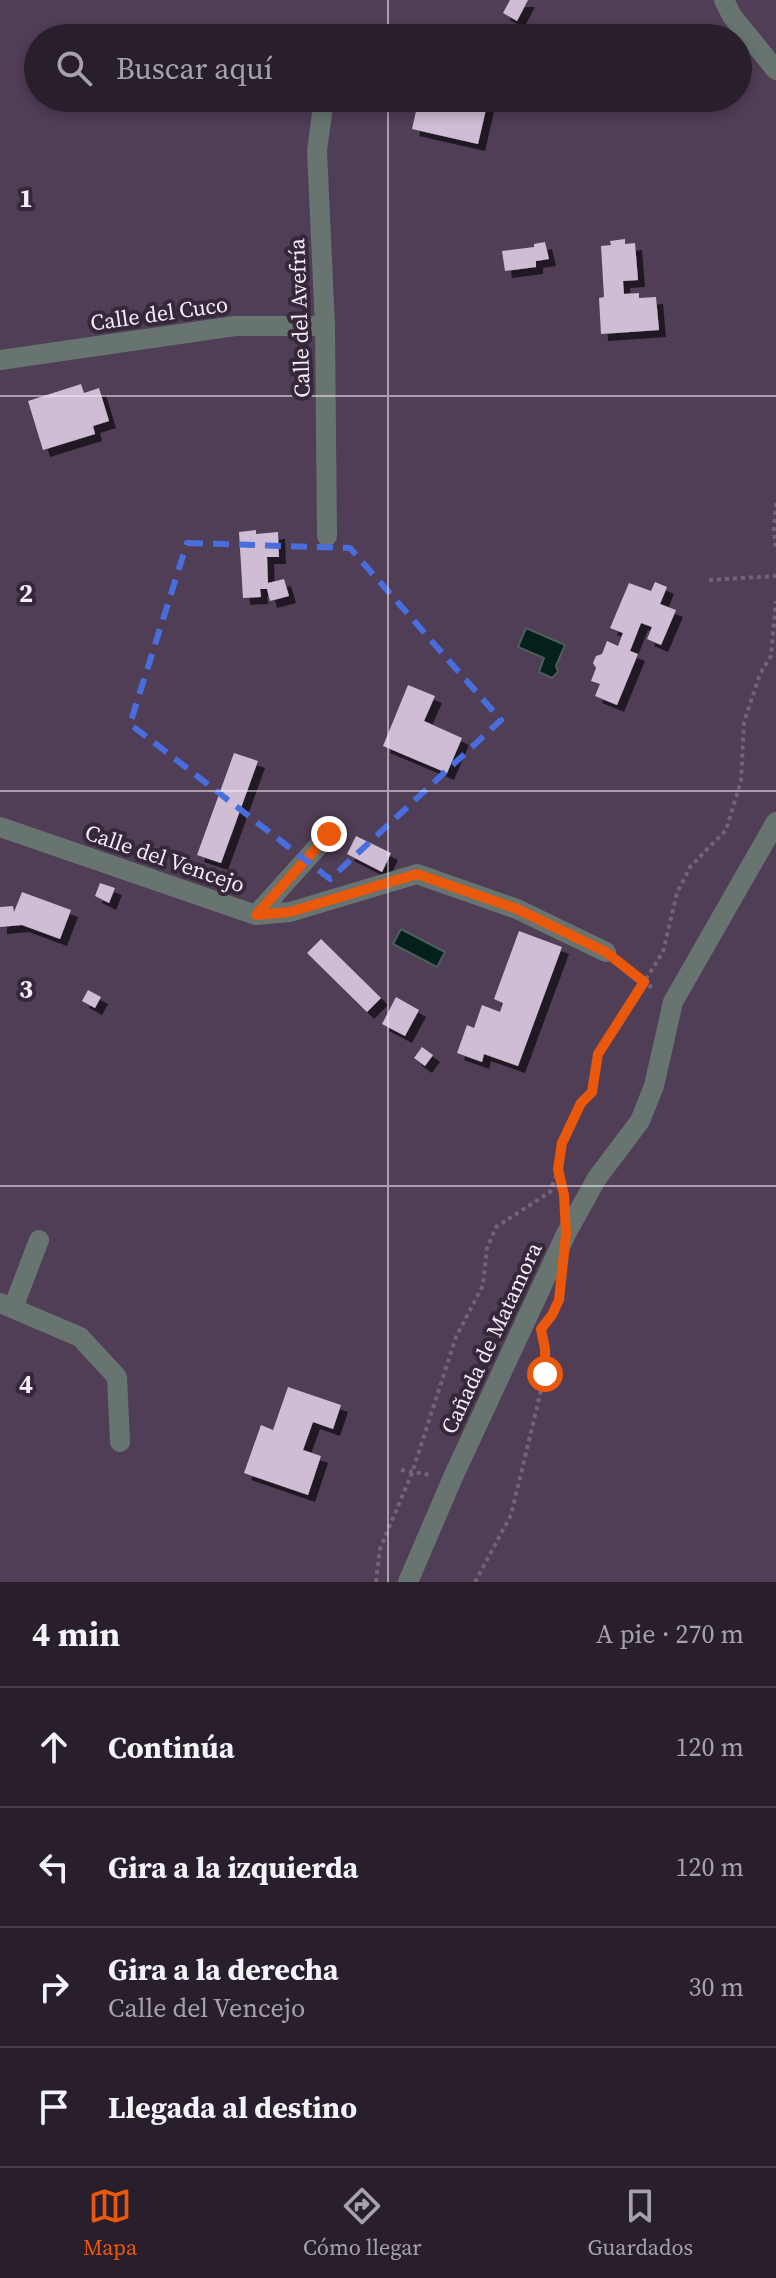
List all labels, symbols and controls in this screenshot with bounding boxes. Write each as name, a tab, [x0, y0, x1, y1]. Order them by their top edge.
search box	[24, 24, 752, 112]
icon: search	[52, 46, 96, 90]
text: Buscar aquí	[116, 48, 273, 89]
text: 1	[19, 180, 33, 216]
street label: Calle del Avefría	[281, 237, 317, 398]
street label: Calle del Cuco	[88, 288, 230, 338]
text: 2	[19, 575, 33, 611]
route end	[311, 816, 347, 852]
street label: Calle del Vencejo	[81, 817, 249, 899]
text: 3	[19, 971, 33, 1007]
street label: Cañada de Matamora	[433, 1237, 549, 1439]
route start	[527, 1356, 563, 1392]
text: 4	[19, 1366, 33, 1402]
text: 4 min	[32, 1611, 120, 1657]
text: A pie · 270 m	[596, 1616, 744, 1652]
icon: ahead	[32, 1725, 76, 1769]
text: Continúa	[108, 1727, 235, 1768]
text: 120 m	[676, 1729, 744, 1765]
icon: left	[32, 1845, 76, 1889]
text: Gira a la izquierda	[108, 1847, 358, 1888]
text: 120 m	[676, 1849, 744, 1885]
text: Gira a la derecha	[108, 1949, 339, 1990]
icon: right	[32, 1965, 76, 2009]
text: 30 m	[689, 1969, 744, 2005]
text: Calle del Vencejo	[108, 1990, 305, 2026]
icon: arrive	[32, 2085, 76, 2129]
text: Llegada al destino	[108, 2087, 357, 2128]
tab: Mapa	[83, 2184, 137, 2262]
tab: Cómo llegar	[303, 2184, 422, 2262]
tab: Guardados	[588, 2184, 693, 2262]

